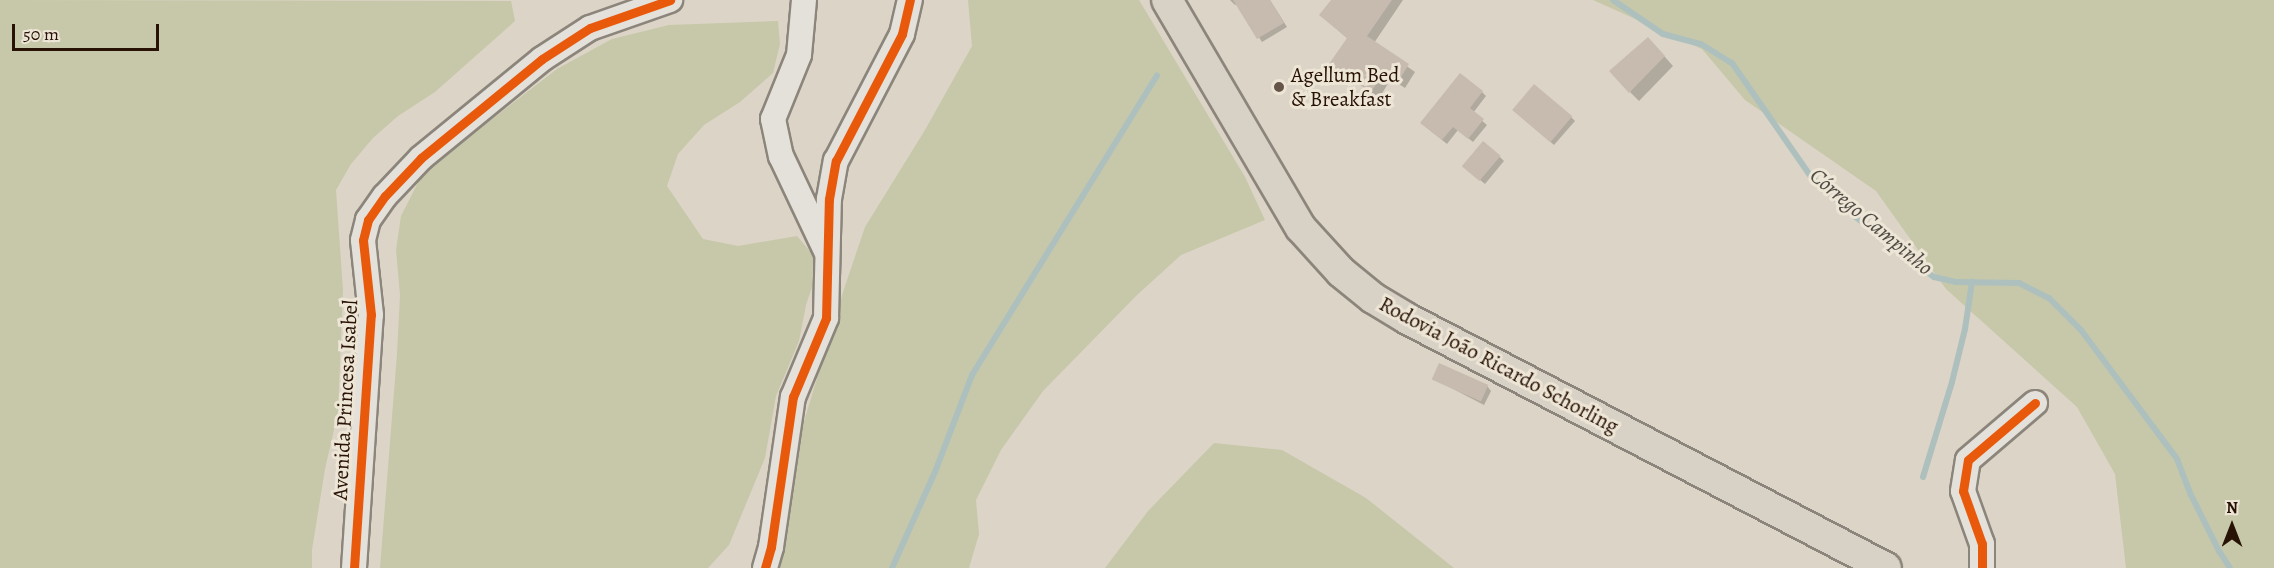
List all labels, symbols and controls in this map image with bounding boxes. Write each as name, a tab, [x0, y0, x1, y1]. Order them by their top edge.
scale bar	[15, 12, 162, 50]
text: 50 m	[23, 22, 59, 46]
place label: Agellum Bed & Breakfast	[1291, 62, 1399, 112]
marker: Agellum Bed & Breakfast	[1272, 80, 1286, 94]
water label: Córrego Campinho	[1804, 163, 1938, 281]
street label: Rodovia João Ricardo Schorling	[1375, 291, 1623, 439]
street label: Avenida Princesa Isabel	[327, 299, 363, 501]
north arrow	[2202, 496, 2262, 556]
text: N	[2226, 497, 2238, 519]

